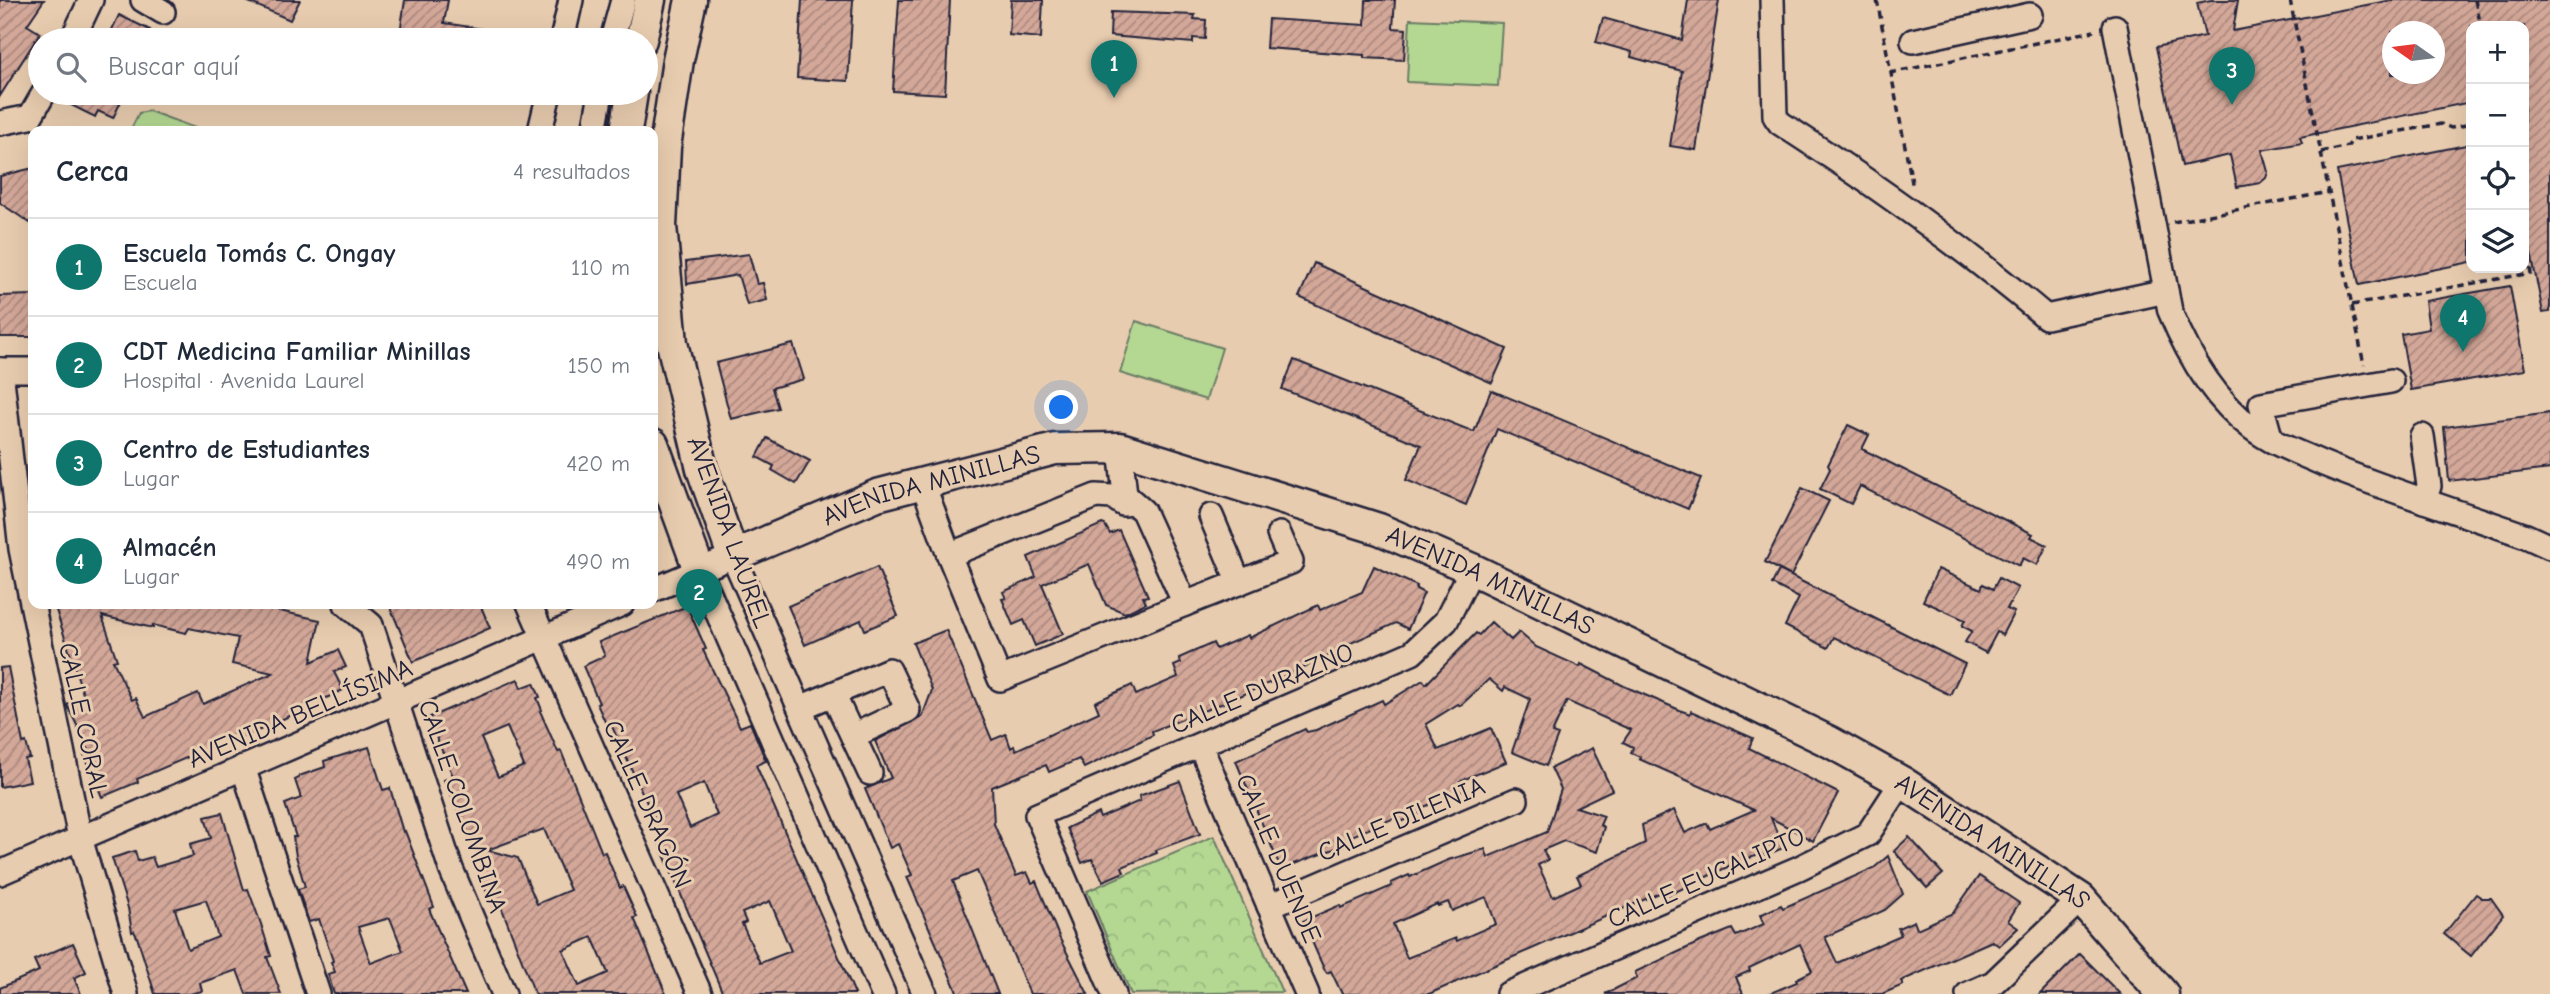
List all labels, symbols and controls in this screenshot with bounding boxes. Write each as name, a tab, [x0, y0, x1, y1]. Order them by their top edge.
north arrow	[2382, 21, 2445, 84]
map controls	[2466, 21, 2529, 273]
button: +	[2466, 21, 2529, 84]
search box	[28, 28, 658, 105]
pin: 1	[1091, 40, 1137, 98]
pin: 3	[2209, 47, 2255, 105]
icon: search	[52, 48, 90, 86]
text: Buscar aquí	[108, 52, 239, 82]
button: −	[2466, 84, 2529, 147]
button: locate	[2466, 147, 2529, 210]
text: Cerca	[56, 154, 129, 189]
text: 4 resultados	[513, 158, 630, 185]
button: layers	[2466, 210, 2529, 273]
text: Escuela Tomás C. Ongay	[123, 239, 395, 269]
text: 1	[74, 254, 84, 281]
text: 110 m	[571, 254, 630, 281]
text: Escuela	[123, 269, 198, 296]
pin: 4	[2440, 294, 2486, 352]
text: CDT Medicina Familiar Minillas	[123, 337, 471, 367]
text: 2	[73, 352, 85, 379]
text: 150 m	[568, 352, 630, 379]
text: Hospital · Avenida Laurel	[123, 367, 365, 394]
your location	[1044, 390, 1078, 424]
street label: AVENIDA LAUREL	[681, 433, 778, 632]
text: Centro de Estudiantes	[123, 435, 370, 465]
street label: AVENIDA MINILLAS	[818, 439, 1043, 532]
text: 3	[73, 450, 85, 477]
text: 420 m	[566, 450, 630, 477]
text: Lugar	[123, 465, 179, 492]
street label: AVENIDA MINILLAS	[1381, 520, 1599, 642]
text: Almacén	[123, 533, 217, 563]
text: 4	[74, 548, 84, 575]
text: 490 m	[566, 548, 630, 575]
text: Lugar	[123, 563, 179, 590]
pin: 2	[676, 569, 722, 627]
street label: CALLE DURAZNO	[1167, 637, 1358, 741]
street label: CALLE CORAL	[52, 640, 114, 800]
street label: AVENIDA BELLÍSIMA	[183, 652, 417, 775]
street label: CALLE COLOMBINA	[412, 696, 513, 917]
street label: CALLE DRAGÓN	[597, 715, 698, 893]
street label: AVENIDA MINILLAS	[1889, 768, 2096, 915]
street label: CALLE DUENDE	[1229, 769, 1327, 947]
street label: CALLE DILENIA	[1313, 771, 1489, 869]
street label: CALLE EUCALIPTO	[1603, 821, 1810, 935]

